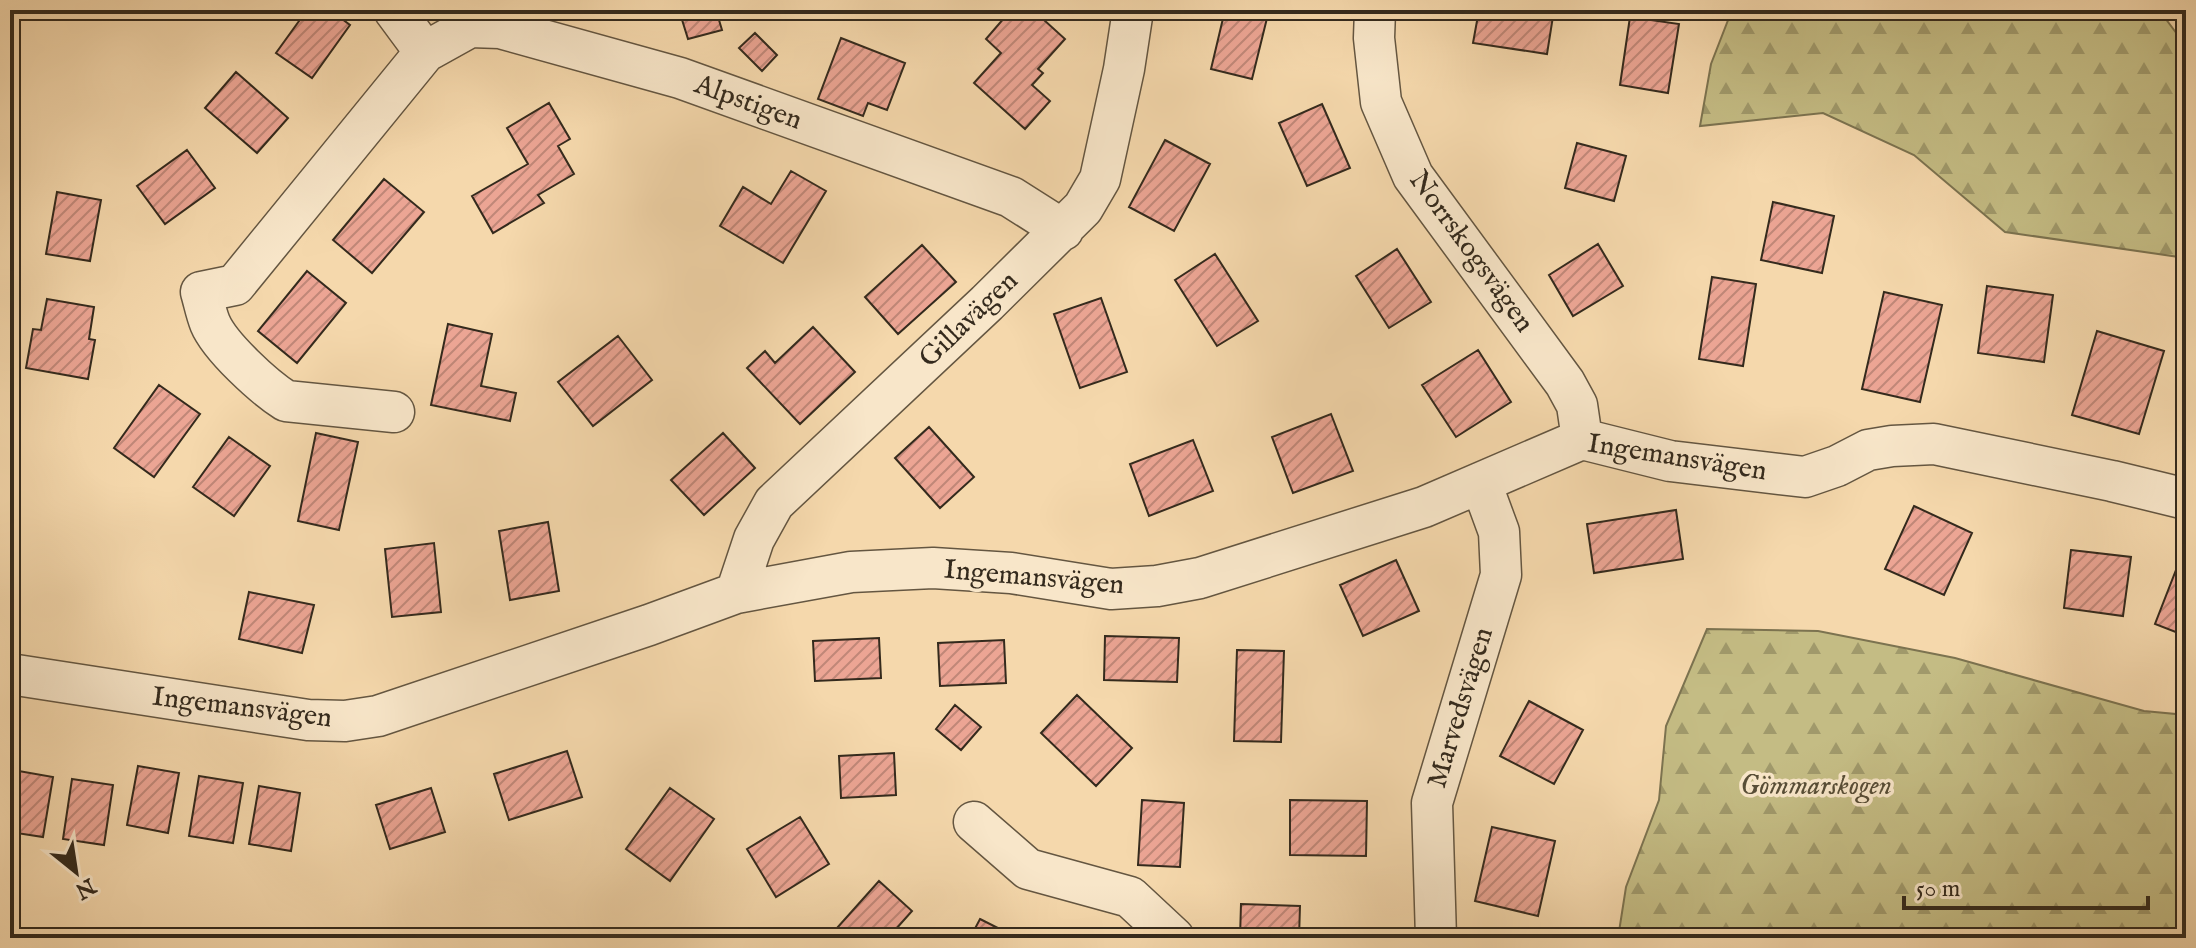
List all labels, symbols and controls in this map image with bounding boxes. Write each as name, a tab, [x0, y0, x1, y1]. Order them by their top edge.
street label: Alpstigen	[689, 67, 807, 139]
street label: Norrskogsvägen	[1401, 164, 1541, 340]
street label: Gillavägen	[912, 264, 1026, 376]
street label: Ingemansvägen	[1585, 427, 1769, 489]
street label: Ingemansvägen	[942, 553, 1126, 603]
street label: Marvedsvägen	[1420, 623, 1502, 793]
street label: Ingemansvägen	[150, 680, 334, 736]
park label: Gömmarskogen	[1740, 769, 1892, 804]
north arrow	[36, 832, 116, 912]
scale bar	[1904, 860, 2148, 910]
text: N	[70, 870, 101, 904]
text: 50 m	[1916, 874, 1960, 905]

